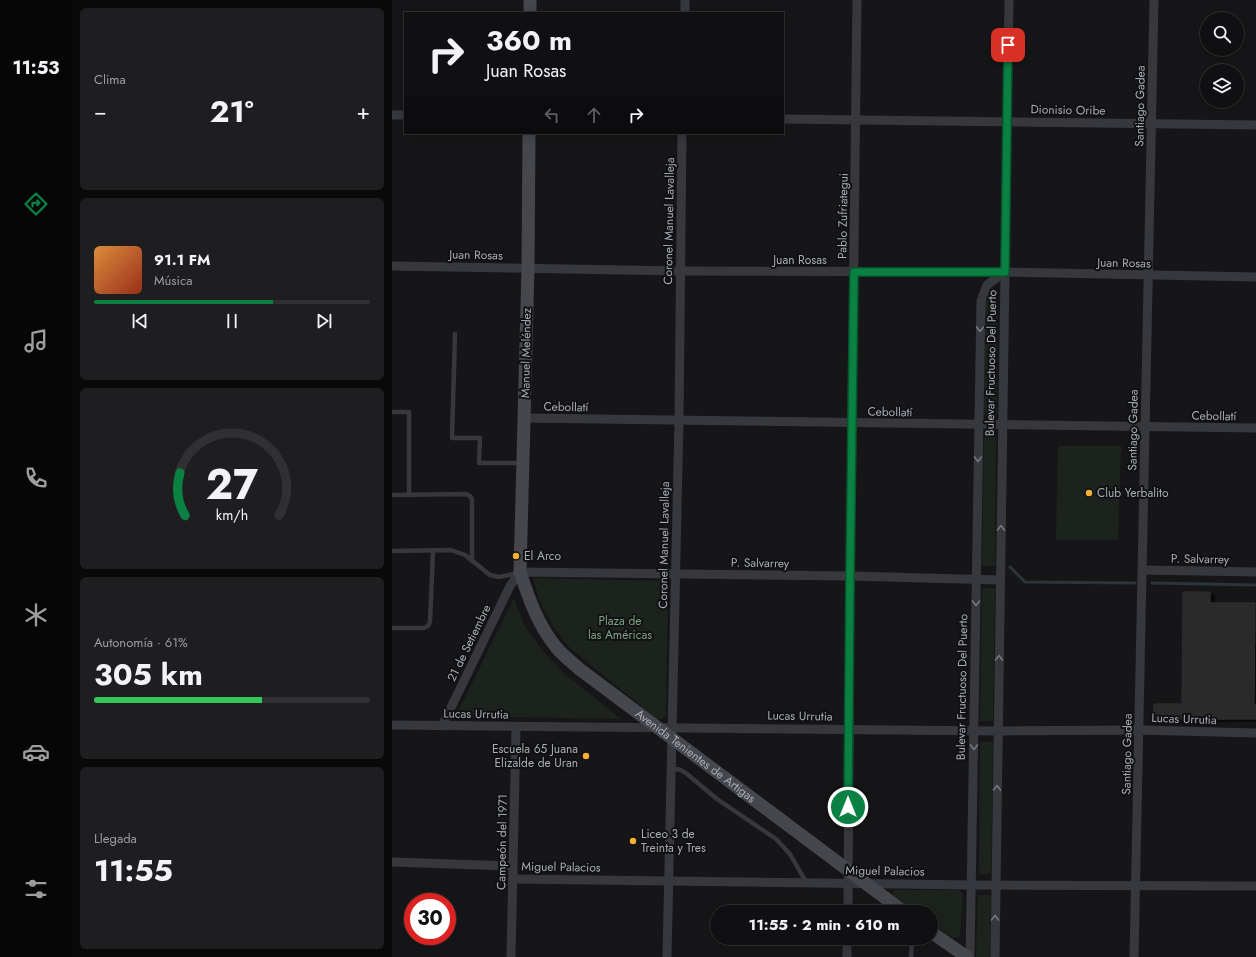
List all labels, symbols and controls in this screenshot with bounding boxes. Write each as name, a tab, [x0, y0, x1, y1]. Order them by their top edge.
map controls	[1200, 12, 1244, 108]
button: search	[1200, 12, 1244, 56]
text: 360 m	[486, 20, 572, 61]
icon: right	[420, 28, 472, 80]
pin	[991, 28, 1025, 62]
icon: arrive	[997, 34, 1019, 56]
text: 11:53	[13, 55, 59, 81]
text: Juan Rosas	[486, 58, 566, 84]
button: layers	[1200, 64, 1244, 108]
street label: Santiago Gadea	[1130, 65, 1150, 147]
text: Clima	[94, 70, 126, 89]
text: 21°	[210, 90, 254, 133]
text: −	[94, 95, 107, 127]
text: +	[356, 95, 370, 127]
street label: Dionisio Oribe	[1030, 100, 1106, 120]
icon: left	[541, 104, 563, 126]
icon: ahead	[583, 104, 605, 126]
icon: right	[625, 104, 647, 126]
street label: Coronel Manuel Lavalleja	[659, 157, 679, 285]
street label: Pablo Zufriategui	[833, 173, 853, 259]
icon: directions	[22, 190, 50, 218]
street label: Juan Rosas	[447, 245, 503, 264]
text: 91.1 FM	[154, 249, 210, 271]
street label: Juan Rosas	[771, 251, 827, 269]
street label: Juan Rosas	[1095, 253, 1151, 272]
text: Música	[154, 271, 192, 290]
street label: Bulevar Fructuoso Del Puerto	[981, 289, 1001, 436]
street label: Manuel Meléndez	[516, 307, 536, 398]
icon: previous	[129, 310, 151, 332]
icon: pause	[221, 310, 243, 332]
icon: next	[313, 310, 335, 332]
one-way arrow	[976, 326, 984, 332]
icon: music	[22, 327, 50, 355]
street label: Santiago Gadea	[1123, 389, 1143, 471]
street label: Cebollatí	[543, 398, 590, 416]
street label: Cebollatí	[867, 403, 914, 421]
street label: Cebollatí	[1191, 407, 1238, 425]
text: 27	[206, 454, 258, 515]
one-way arrow	[974, 456, 982, 462]
icon: phone	[22, 464, 50, 492]
street label: Coronel Manuel Lavalleja	[654, 481, 674, 609]
place label: Club Yerbalito	[1097, 484, 1169, 502]
marker: Club Yerbalito	[1084, 488, 1094, 498]
text: km/h	[216, 505, 248, 525]
one-way arrow	[997, 525, 1005, 531]
place label: El Arco	[524, 547, 562, 565]
street label: P. Salvarrey	[1171, 549, 1230, 569]
marker: El Arco	[511, 551, 521, 561]
street label: P. Salvarrey	[731, 553, 790, 573]
one-way arrow	[972, 600, 980, 606]
icon: climate	[22, 601, 50, 629]
street label: 21 de Setiembre	[443, 601, 495, 685]
park label: Plaza de las Américas	[588, 612, 652, 644]
street label: Bulevar Fructuoso Del Puerto	[952, 613, 972, 760]
text: Autonomía · 61%	[94, 633, 188, 652]
text: 305 km	[94, 653, 203, 696]
one-way arrow	[995, 655, 1003, 661]
street label: Lucas Urrutia	[443, 704, 509, 724]
street label: Avenida Tenientes de Artigas	[631, 705, 760, 807]
street label: Lucas Urrutia	[767, 706, 833, 726]
street label: Lucas Urrutia	[1151, 709, 1217, 729]
street label: Santiago Gadea	[1117, 713, 1137, 795]
icon: car	[22, 738, 50, 766]
place label: Escuela 65 Juana Elizalde de Uran	[492, 740, 578, 772]
one-way arrow	[970, 744, 978, 750]
marker: Escuela 65 Juana Elizalde de Uran	[581, 751, 591, 761]
one-way arrow	[993, 785, 1002, 791]
position arrow	[827, 786, 869, 828]
street label: Campeón del 1971	[492, 794, 512, 890]
place label: Liceo 3 de Treinta y Tres	[641, 825, 706, 857]
text: Llegada	[94, 829, 137, 848]
marker: Liceo 3 de Treinta y Tres	[628, 836, 638, 846]
text: 11:55	[94, 849, 173, 892]
street label: Miguel Palacios	[521, 857, 601, 877]
street label: Miguel Palacios	[845, 861, 925, 881]
icon: filters	[22, 875, 50, 903]
speed limit sign: 30	[404, 893, 456, 945]
text: 11:55 · 2 min · 610 m	[749, 914, 899, 936]
one-way arrow	[991, 915, 999, 921]

